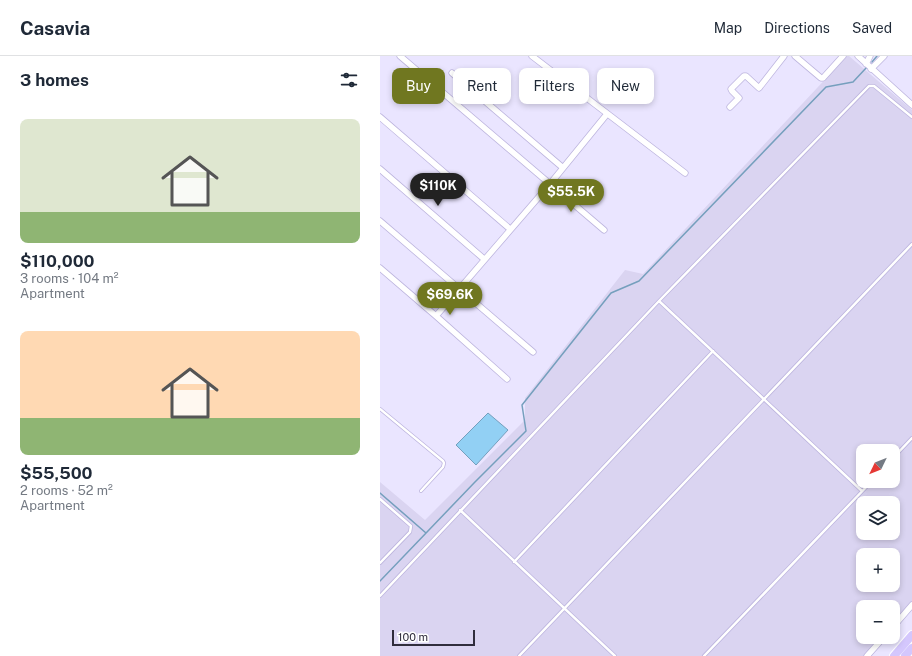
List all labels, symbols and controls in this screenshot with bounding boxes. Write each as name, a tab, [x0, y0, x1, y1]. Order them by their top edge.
text: Casavia	[20, 17, 90, 39]
text: Map	[714, 20, 742, 36]
text: Directions	[764, 20, 830, 36]
text: Saved	[852, 20, 892, 36]
chip: Buy	[392, 68, 445, 104]
chip: Rent	[453, 68, 511, 104]
chip: Filters	[519, 68, 589, 104]
chip: New	[597, 68, 654, 104]
icon: filters	[338, 69, 360, 91]
text: 3 homes	[20, 70, 89, 90]
icon: home	[154, 145, 226, 217]
pin: $110K	[410, 173, 466, 207]
text: $110K	[419, 178, 457, 193]
pin: $55.5K	[538, 179, 604, 213]
text: $55.5K	[547, 184, 595, 199]
text: $110,000	[20, 251, 95, 271]
text: 3 rooms · 104 m²	[20, 271, 119, 286]
pin: $69.6K	[417, 282, 483, 316]
text: Apartment	[20, 286, 85, 301]
text: $69.6K	[426, 287, 474, 302]
icon: home	[154, 357, 226, 429]
north arrow	[856, 444, 900, 488]
map controls	[856, 444, 900, 644]
text: $55,500	[20, 463, 93, 483]
text: 2 rooms · 52 m²	[20, 483, 113, 498]
button: layers	[856, 496, 900, 540]
text: Apartment	[20, 498, 85, 513]
button: +	[856, 548, 900, 592]
button: −	[856, 600, 900, 644]
scale bar	[392, 628, 475, 647]
text: 100 m	[398, 631, 428, 643]

